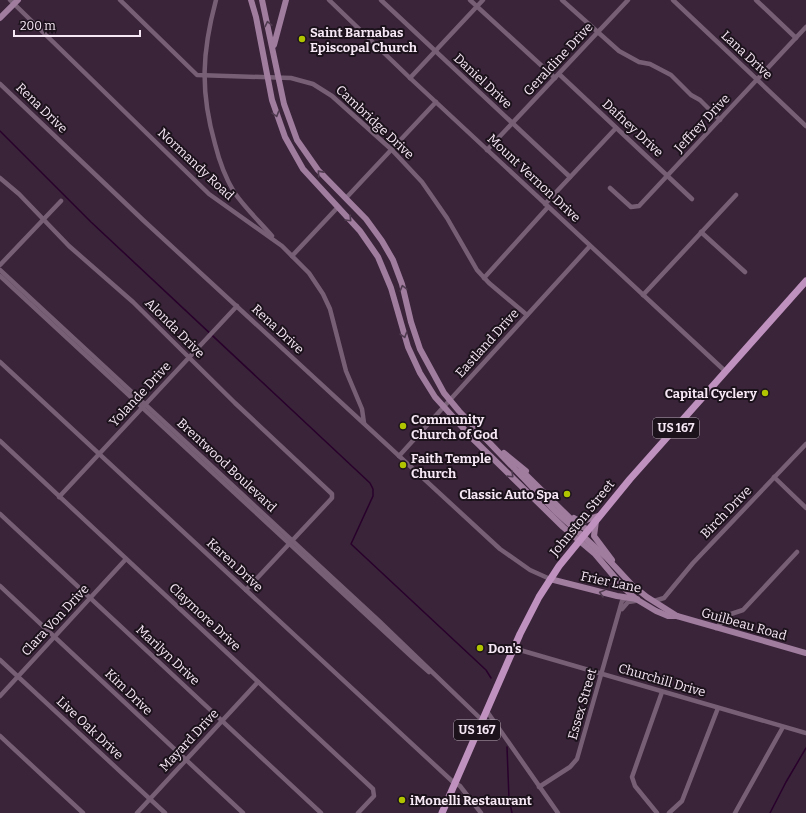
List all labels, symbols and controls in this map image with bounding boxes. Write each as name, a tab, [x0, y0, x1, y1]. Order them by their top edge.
scale bar	[14, 12, 140, 38]
text: 200 m	[20, 19, 56, 33]
street label: Geraldine Drive	[520, 19, 596, 99]
one-way arrow	[265, 21, 273, 27]
place label: Saint Barnabas Episcopal Church	[310, 25, 418, 55]
street label: Lana Drive	[718, 28, 776, 82]
marker: Saint Barnabas Episcopal Church	[297, 34, 307, 44]
street label: Daniel Drive	[451, 50, 515, 112]
street label: Rena Drive	[13, 80, 71, 136]
street label: Cambridge Drive	[333, 82, 417, 162]
street label: Jeffrey Drive	[671, 91, 733, 156]
street label: Dafney Drive	[600, 96, 666, 160]
one-way arrow	[271, 110, 280, 117]
street label: Normandy Road	[155, 125, 237, 203]
street label: Mount Vernon Drive	[484, 131, 584, 225]
one-way arrow	[318, 170, 325, 178]
one-way arrow	[345, 214, 352, 222]
one-way arrow	[399, 285, 408, 292]
street label: Alonda Drive	[142, 295, 208, 361]
street label: Rena Drive	[249, 301, 307, 357]
street label: Eastland Drive	[452, 306, 522, 380]
one-way arrow	[399, 331, 408, 338]
street label: Yolande Drive	[106, 358, 174, 430]
place label: Capital Cyclery	[665, 386, 758, 401]
marker: Capital Cyclery	[760, 388, 770, 398]
place label: Community Church of God	[411, 412, 498, 442]
street label: Brentwood Boulevard	[174, 415, 280, 515]
road number: US 167	[653, 418, 699, 438]
marker: Community Church of God	[398, 421, 408, 431]
place label: Faith Temple Church	[411, 451, 491, 481]
marker: Faith Temple Church	[398, 460, 408, 470]
one-way arrow	[506, 470, 514, 477]
street label: Johnston Street	[546, 477, 617, 560]
street label: Birch Drive	[697, 483, 755, 541]
place label: Classic Auto Spa	[459, 487, 560, 502]
marker: Classic Auto Spa	[562, 489, 572, 499]
street label: Karen Drive	[204, 535, 266, 595]
street label: Frier Lane	[579, 568, 643, 596]
street label: Claymore Drive	[166, 580, 244, 654]
street label: Clara Von Drive	[18, 581, 92, 659]
one-way arrow	[599, 589, 605, 597]
street label: Guilbeau Road	[700, 605, 789, 643]
street label: Marilyn Drive	[133, 622, 203, 688]
place label: Don's	[488, 641, 521, 656]
marker: Don's	[475, 643, 485, 653]
street label: Churchill Drive	[617, 660, 707, 700]
street label: Kim Drive	[102, 666, 156, 718]
street label: Essex Street	[565, 666, 599, 741]
street label: Live Oak Drive	[54, 693, 126, 763]
street label: Mayard Drive	[156, 706, 222, 774]
road number: US 167	[454, 720, 500, 740]
place label: iMonelli Restaurant	[410, 793, 532, 808]
marker: iMonelli Restaurant	[397, 795, 407, 805]

